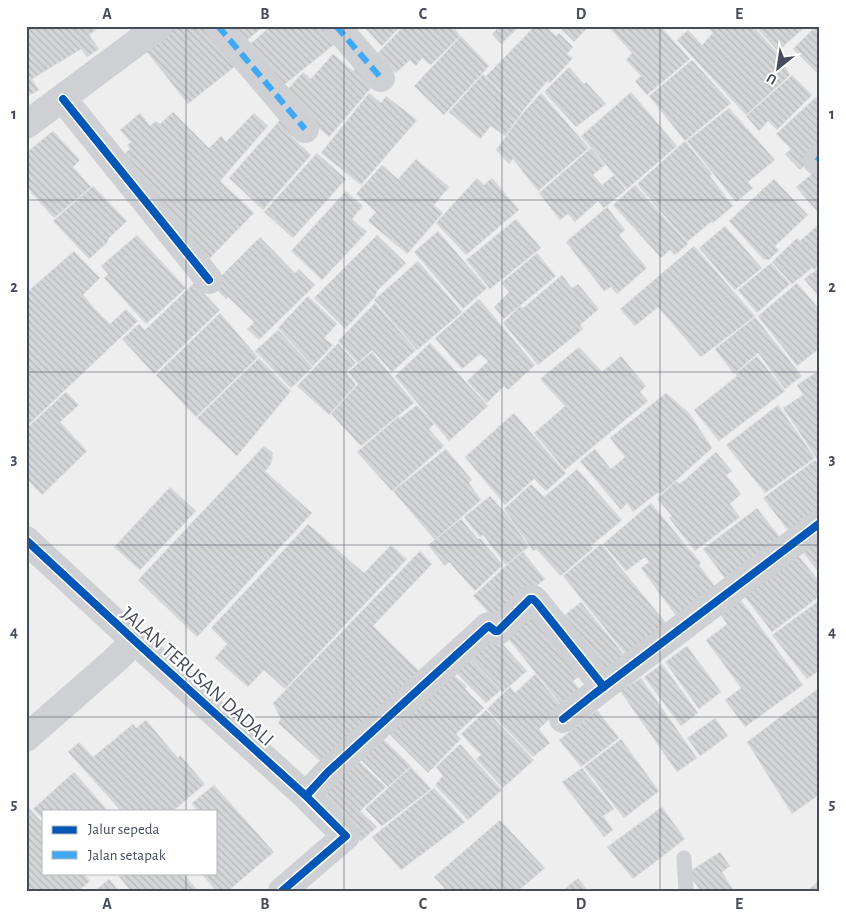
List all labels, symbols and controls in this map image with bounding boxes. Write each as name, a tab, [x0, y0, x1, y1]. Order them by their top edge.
text: A	[102, 6, 112, 22]
text: B	[260, 6, 270, 22]
text: C	[419, 6, 428, 22]
text: D	[576, 6, 587, 22]
text: E	[735, 6, 743, 22]
north arrow	[754, 42, 804, 92]
text: U	[765, 70, 779, 87]
text: 1	[11, 106, 17, 122]
text: 1	[829, 106, 835, 122]
text: 2	[10, 279, 18, 295]
text: 2	[828, 279, 836, 295]
text: 3	[11, 451, 18, 467]
text: 3	[829, 451, 836, 467]
street label: JALAN TERUSAN DADALI	[117, 603, 277, 750]
text: 4	[10, 624, 18, 640]
text: 4	[828, 624, 836, 640]
text: 5	[11, 796, 18, 812]
text: 5	[829, 796, 836, 812]
legend	[42, 810, 218, 874]
text: Jalur sepeda	[88, 822, 160, 837]
text: Jalan setapak	[88, 848, 166, 863]
text: A	[102, 896, 112, 912]
text: B	[260, 896, 270, 912]
text: C	[419, 896, 428, 912]
text: D	[576, 896, 587, 912]
text: E	[735, 896, 743, 912]

